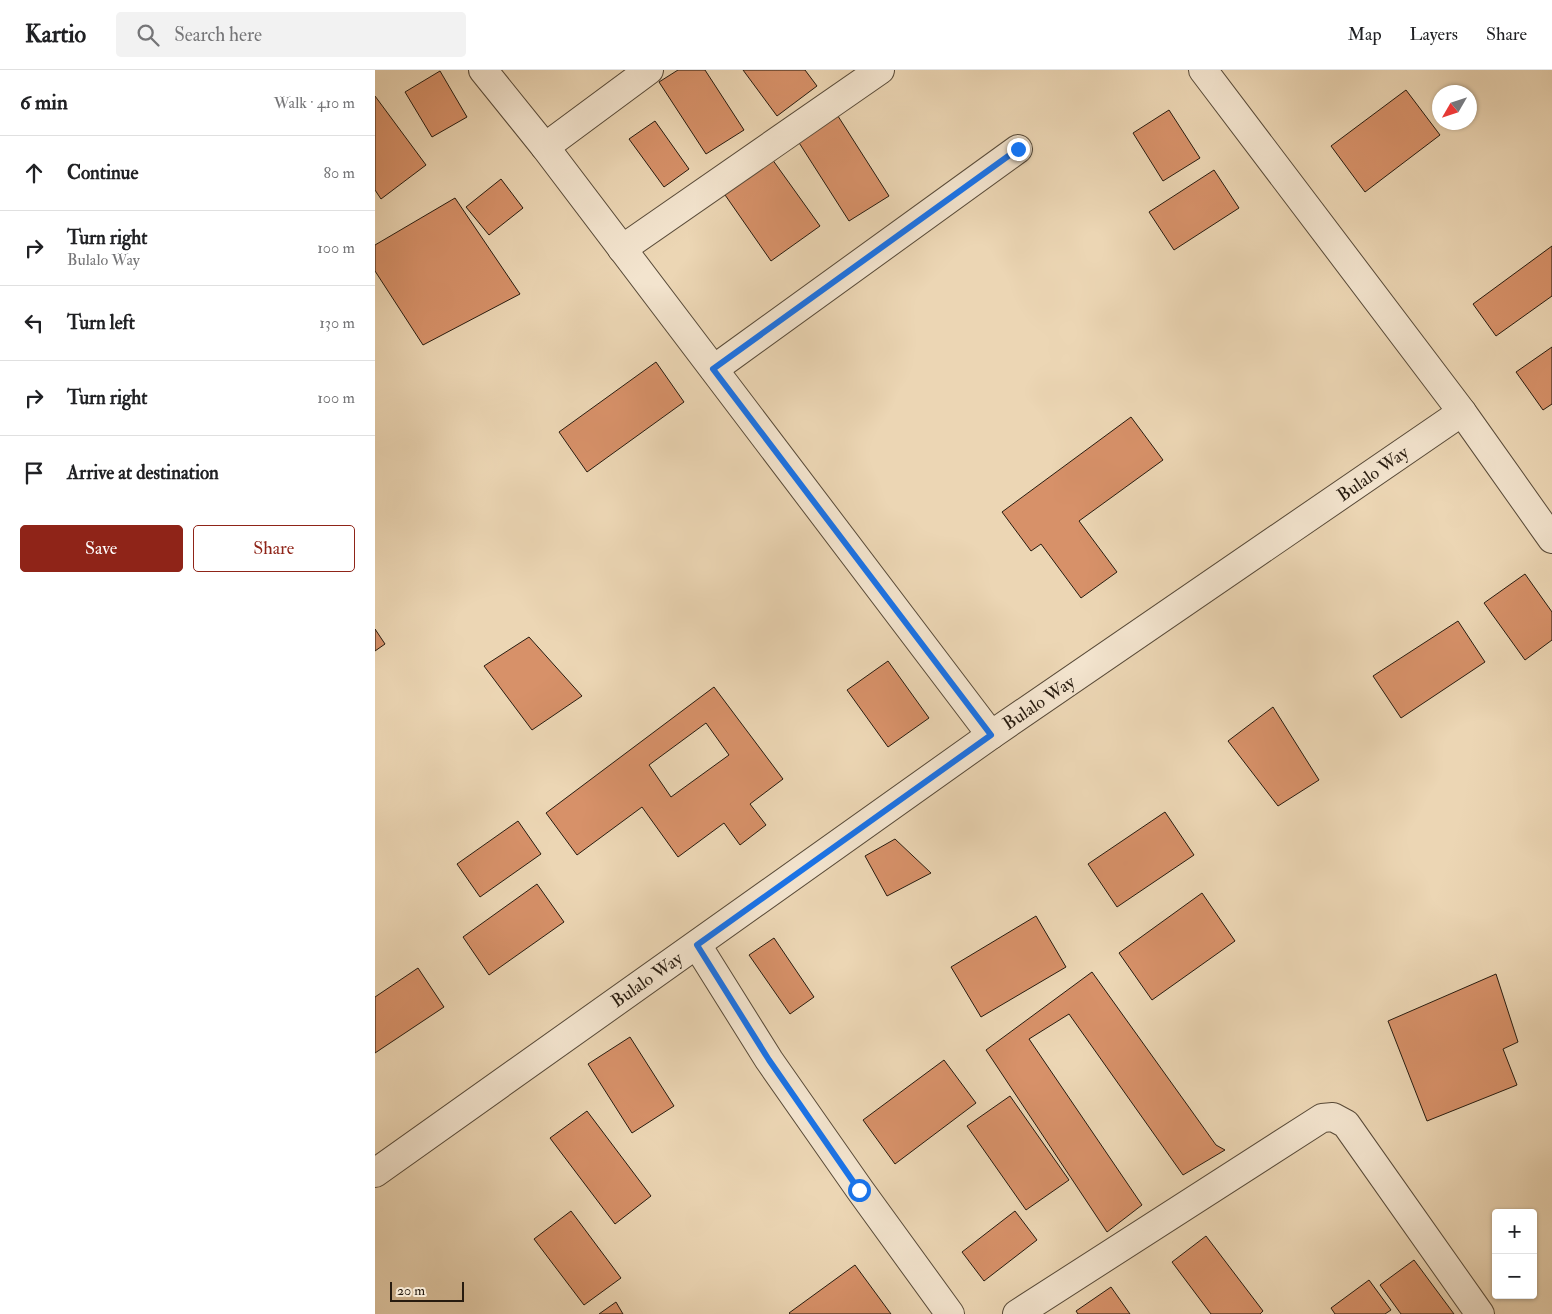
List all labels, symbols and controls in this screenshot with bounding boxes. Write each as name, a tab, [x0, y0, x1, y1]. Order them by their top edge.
search box	[116, 12, 466, 57]
text: Kartio	[25, 19, 86, 50]
icon: search	[134, 21, 162, 49]
text: Search here	[174, 23, 262, 47]
text: Map	[1348, 23, 1382, 46]
text: Layers	[1410, 23, 1458, 46]
text: Share	[1486, 23, 1527, 46]
north arrow	[1432, 85, 1477, 130]
text: 6 min	[20, 89, 68, 116]
text: Walk · 410 m	[274, 93, 355, 113]
route end	[1007, 138, 1030, 161]
icon: ahead	[20, 159, 48, 187]
text: Continue	[67, 161, 138, 185]
text: 80 m	[324, 163, 355, 183]
text: Turn right	[67, 226, 147, 250]
icon: right	[20, 234, 48, 262]
text: 100 m	[317, 238, 355, 258]
text: Bulalo Way	[67, 250, 140, 270]
icon: left	[20, 309, 48, 337]
text: Turn left	[67, 311, 135, 335]
text: 130 m	[319, 313, 355, 333]
icon: right	[20, 384, 48, 412]
text: Turn right	[67, 386, 147, 410]
text: 100 m	[317, 388, 355, 408]
street label: Bulalo Way	[1333, 440, 1414, 507]
icon: arrive	[20, 459, 48, 487]
text: Arrive at destination	[67, 461, 219, 485]
button: Save	[20, 525, 183, 572]
button: Share	[193, 525, 355, 572]
street label: Bulalo Way	[999, 670, 1080, 735]
street label: Bulalo Way	[607, 946, 688, 1013]
route start	[848, 1179, 871, 1202]
map controls	[1492, 1209, 1537, 1299]
button: +	[1492, 1209, 1537, 1254]
button: −	[1492, 1254, 1537, 1299]
scale bar	[390, 1279, 464, 1302]
text: 20 m	[397, 1282, 425, 1299]

